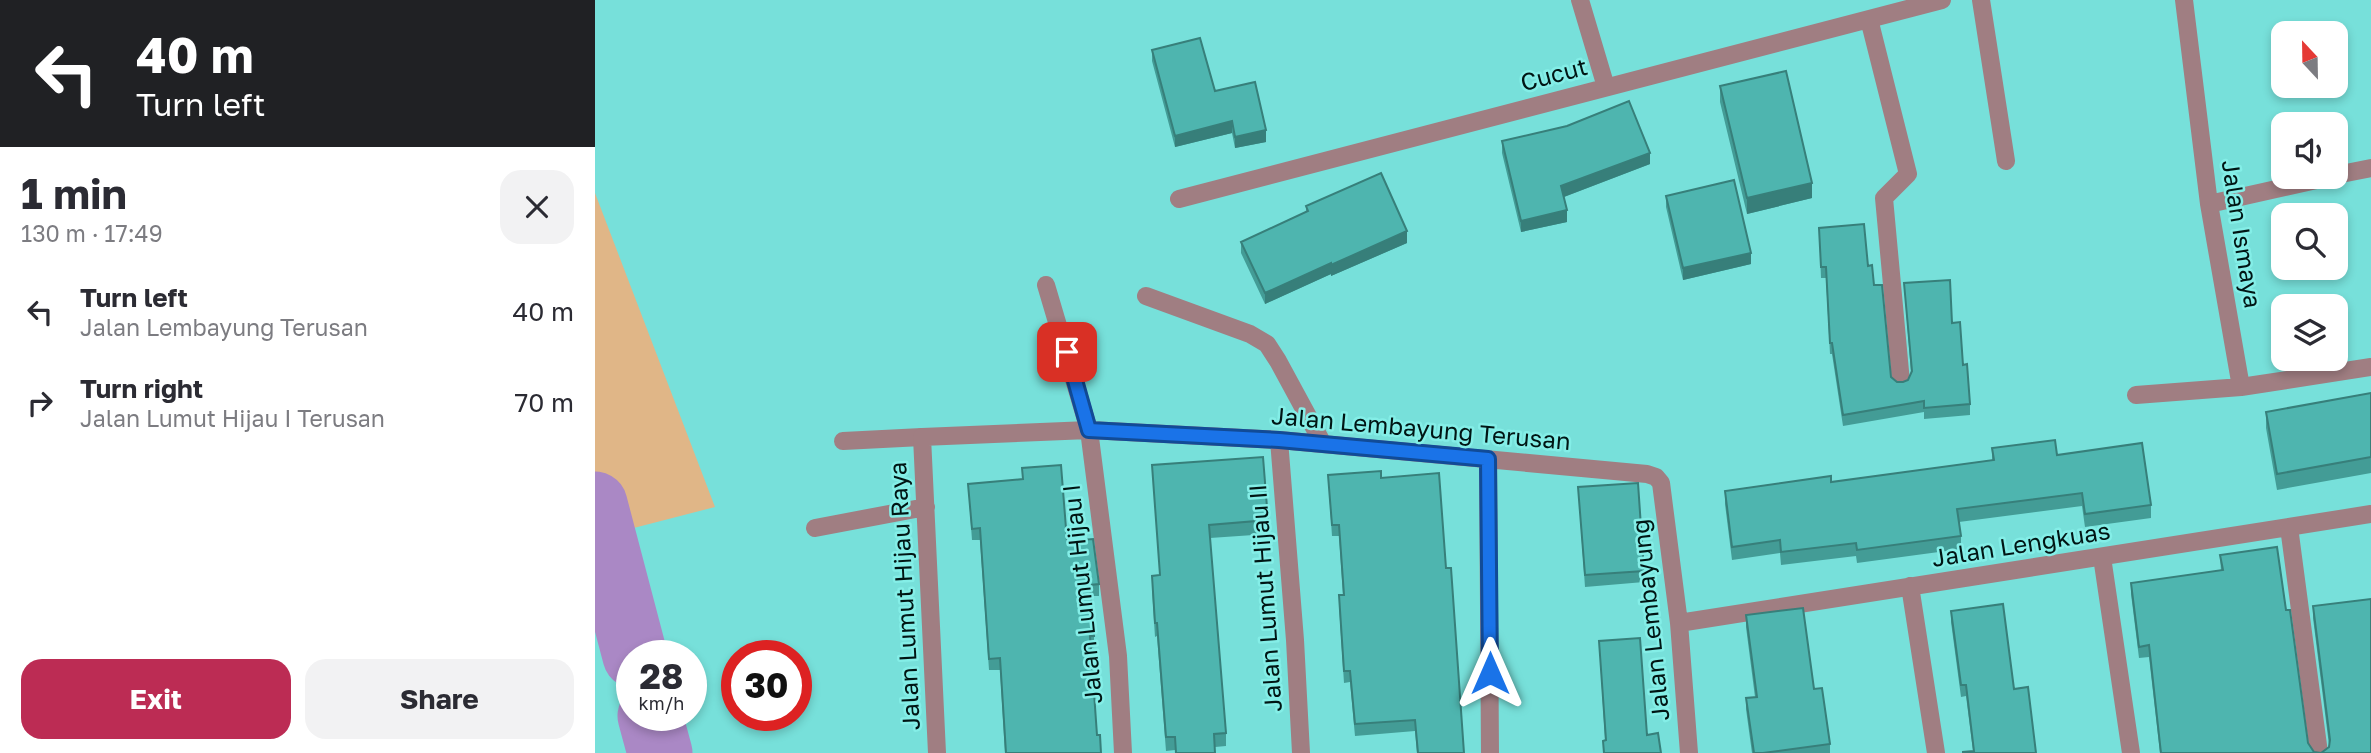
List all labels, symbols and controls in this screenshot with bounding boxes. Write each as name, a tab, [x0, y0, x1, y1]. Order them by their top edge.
north arrow	[2271, 21, 2349, 98]
map controls	[2271, 21, 2348, 371]
text: 40 m	[136, 25, 254, 84]
icon: left	[21, 28, 112, 119]
street label: Cucut	[1517, 51, 1590, 96]
text: Turn left	[136, 85, 265, 123]
button: sound	[2271, 112, 2348, 189]
street label: Jalan Ismaya	[2216, 158, 2269, 310]
text: 1 min	[21, 168, 127, 218]
button: close	[500, 170, 574, 244]
button: search	[2271, 203, 2348, 280]
text: 130 m · 17:49	[21, 219, 163, 247]
text: Turn left	[80, 282, 188, 313]
icon: left	[21, 293, 59, 331]
button: layers	[2271, 294, 2348, 371]
text: 40 m	[513, 296, 574, 327]
text: Jalan Lembayung Terusan	[80, 313, 368, 341]
pin	[1037, 322, 1097, 382]
icon: arrive	[1048, 333, 1086, 371]
text: Turn right	[80, 373, 203, 404]
icon: right	[21, 384, 59, 422]
text: 70 m	[515, 387, 574, 418]
street label: Jalan Lembayung Terusan	[1270, 400, 1572, 455]
text: Jalan Lumut Hijau I Terusan	[80, 404, 385, 432]
street label: Jalan Lumut Hijau Raya	[882, 461, 925, 731]
street label: Jalan Lumut Hijau I	[1056, 483, 1107, 705]
street label: Jalan Lumut Hijau II	[1242, 483, 1287, 713]
street label: Jalan Lengkuas	[1930, 515, 2112, 572]
street label: Jalan Lembayung	[1624, 518, 1675, 723]
position arrow	[1453, 636, 1527, 710]
speed limit sign: 30	[721, 640, 812, 731]
text: 28	[640, 655, 683, 697]
button: Exit	[21, 659, 291, 739]
button: Share	[305, 659, 574, 739]
text: km/h	[639, 692, 684, 714]

